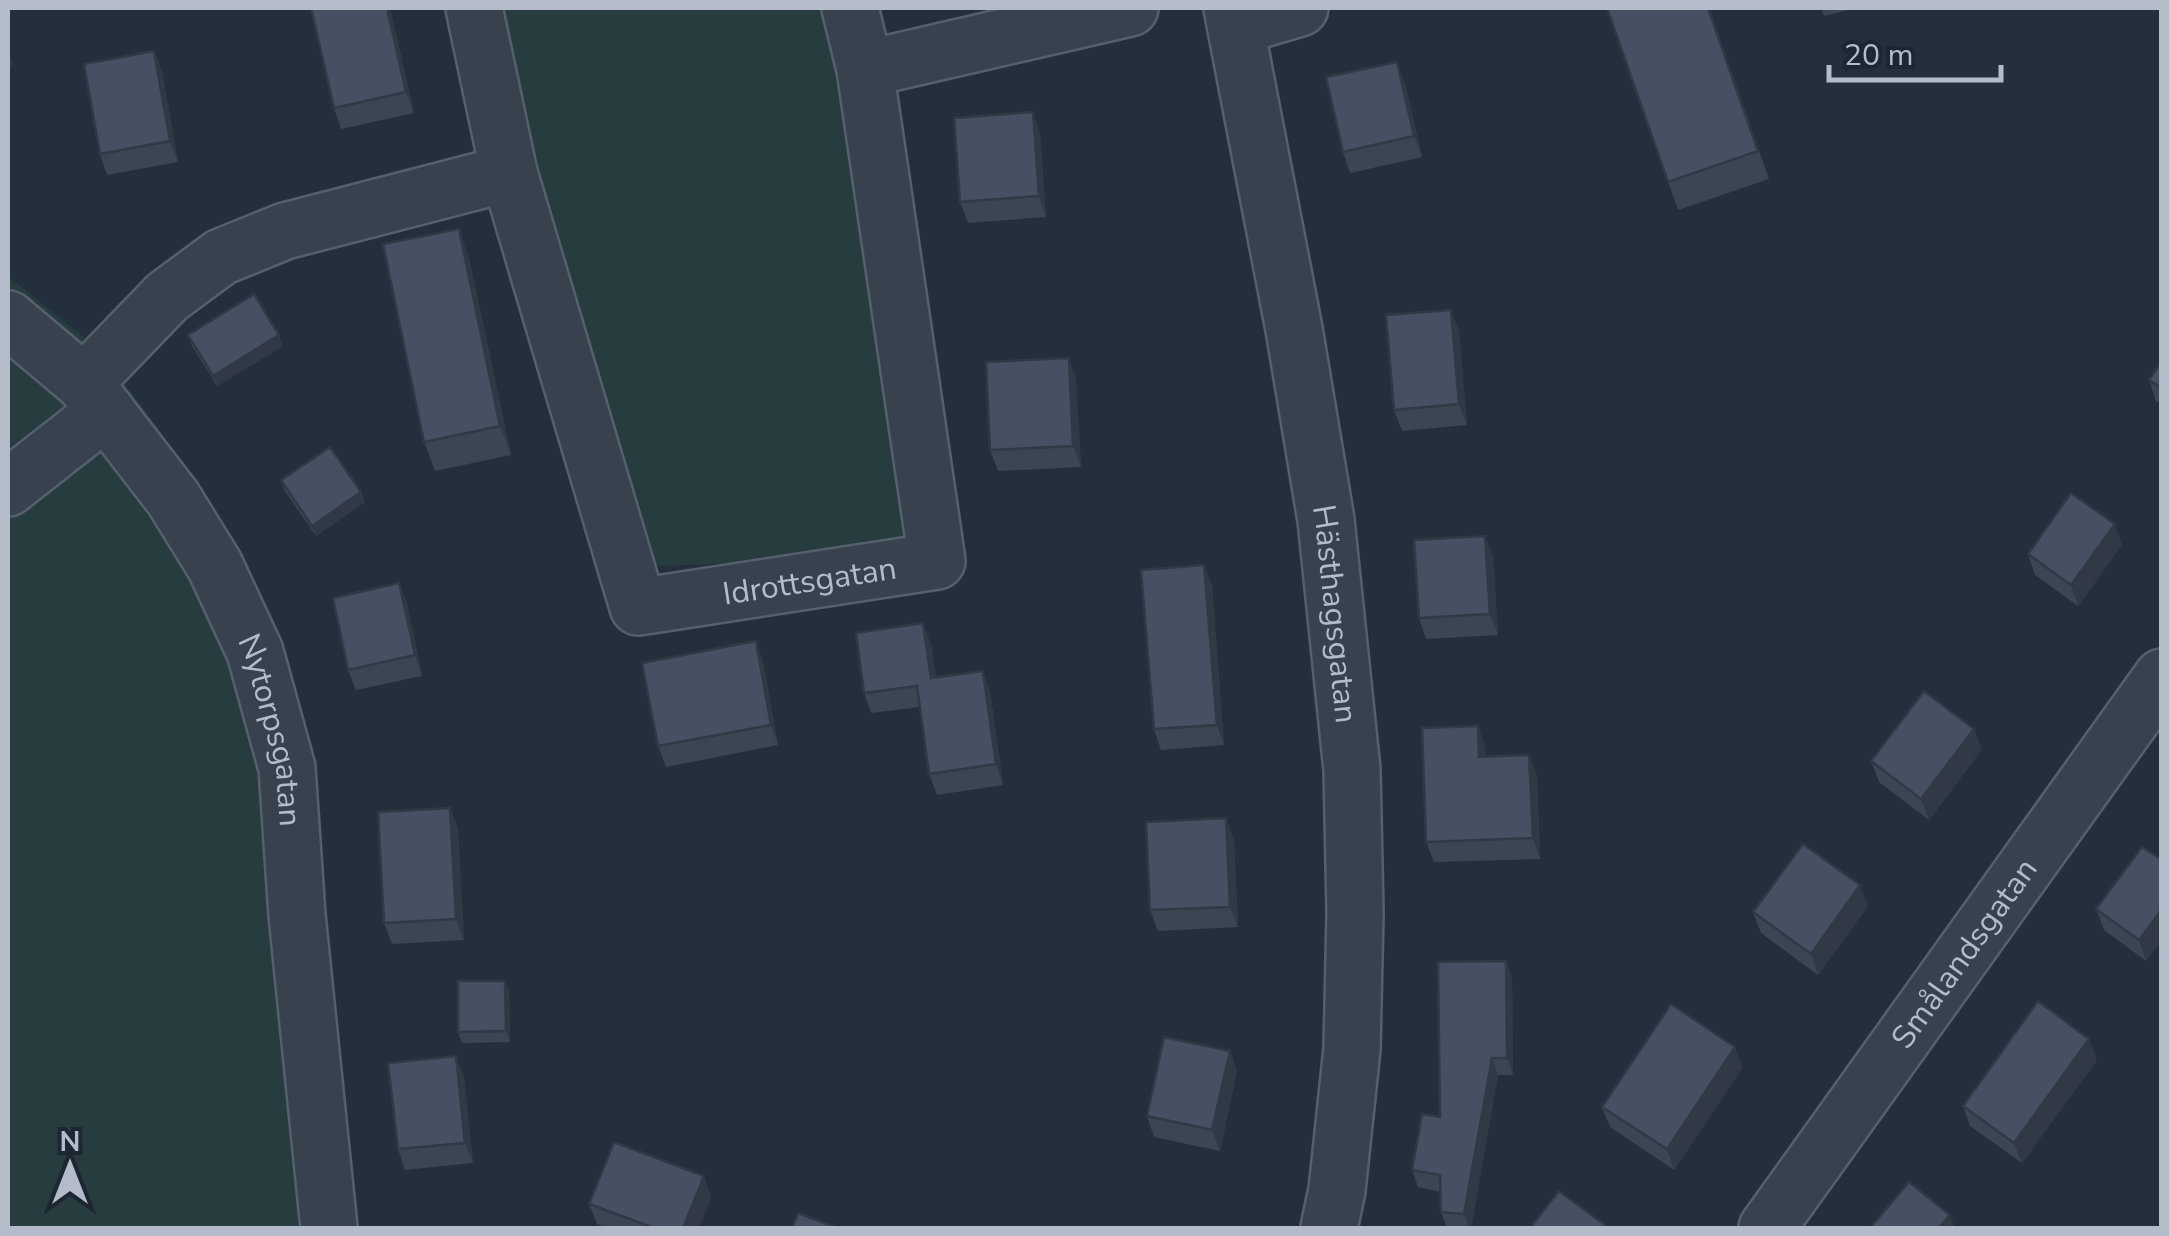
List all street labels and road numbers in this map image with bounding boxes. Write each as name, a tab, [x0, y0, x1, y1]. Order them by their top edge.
street label: Hästhagsgatan	[1302, 502, 1368, 725]
street label: Idrottsgatan	[720, 547, 899, 616]
street label: Nytorpsgatan	[227, 627, 312, 828]
street label: Smålandsgatan	[1881, 850, 2047, 1057]

